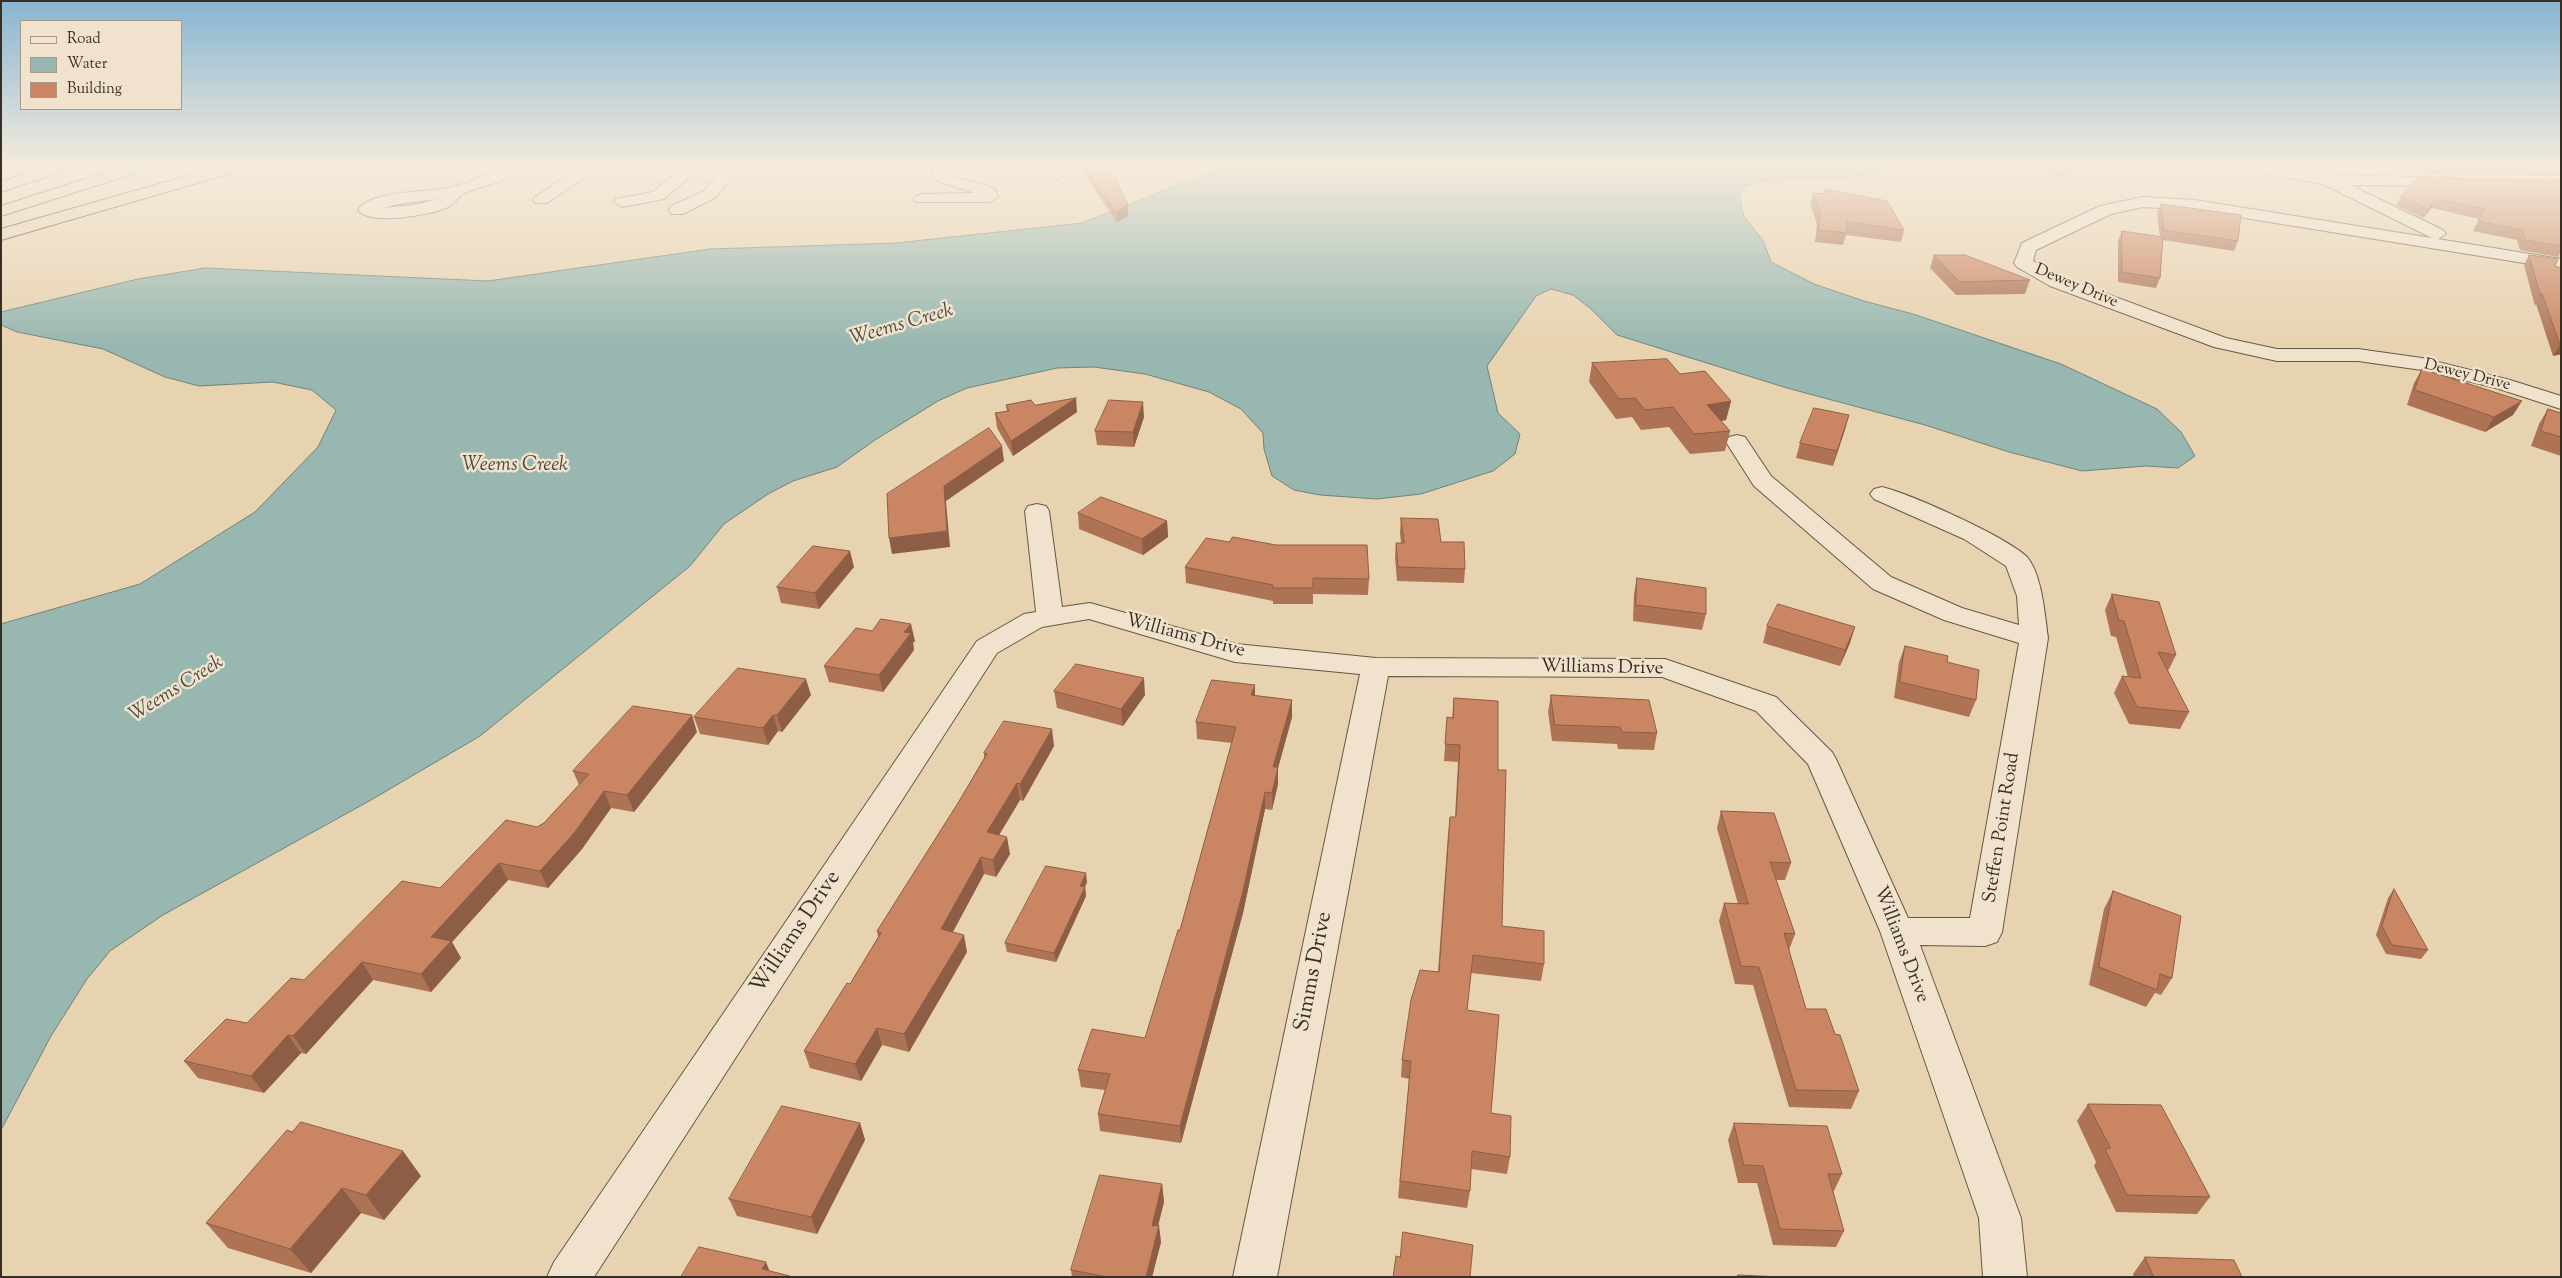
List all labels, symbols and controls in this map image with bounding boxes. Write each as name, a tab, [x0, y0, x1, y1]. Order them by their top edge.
legend	[20, 20, 182, 110]
text: Road	[67, 29, 101, 50]
text: Water	[67, 54, 107, 75]
text: Building	[67, 79, 122, 100]
street label: Dewey Drive	[2032, 261, 2120, 313]
water label: Weems Creek	[848, 300, 956, 352]
street label: Dewey Drive	[2422, 356, 2512, 396]
water label: Weems Creek	[462, 455, 568, 479]
street label: Williams Drive	[1123, 610, 1247, 664]
water label: Weems Creek	[126, 652, 228, 728]
street label: Williams Drive	[1540, 657, 1664, 681]
street label: Steffen Point Road	[1980, 751, 2026, 905]
street label: Williams Drive	[746, 867, 848, 999]
street label: Williams Drive	[1867, 883, 1933, 1007]
street label: Simms Drive	[1290, 910, 1340, 1034]

